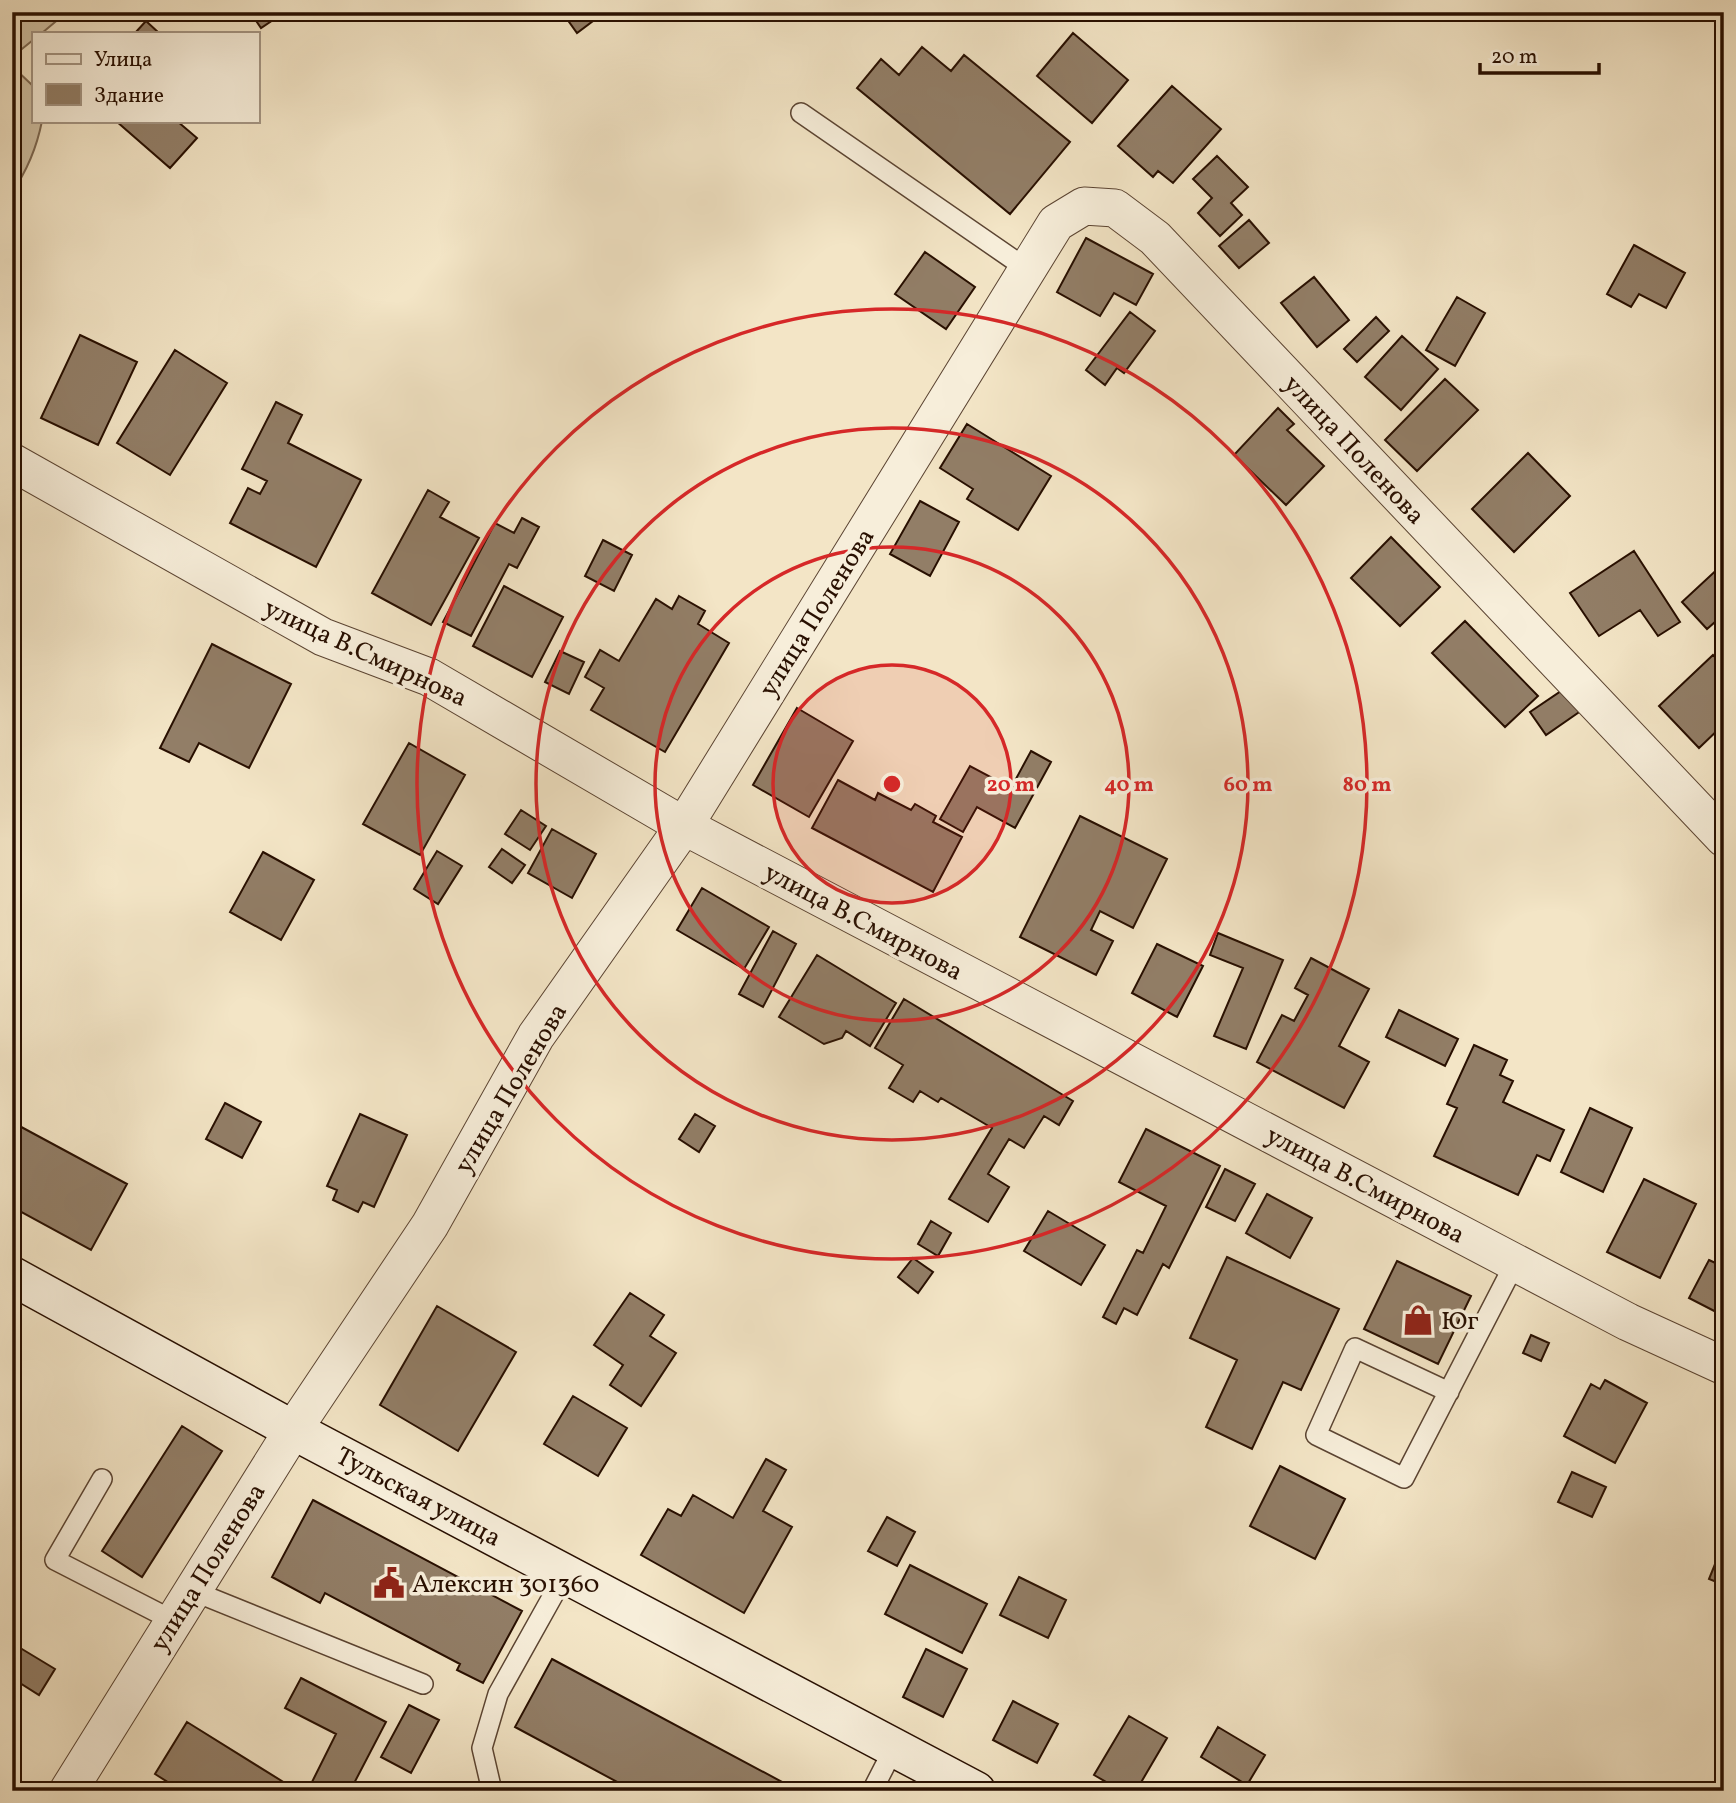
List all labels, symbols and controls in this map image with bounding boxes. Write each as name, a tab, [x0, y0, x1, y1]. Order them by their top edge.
legend	[32, 32, 259, 122]
scale bar	[1480, 32, 1600, 76]
text: 20 m	[1491, 43, 1537, 72]
text: Улица	[94, 46, 152, 75]
text: Здание	[94, 82, 164, 111]
street label: улица Поленова	[1275, 368, 1433, 533]
street label: улица Поленова	[751, 522, 884, 704]
street label: улица В.Смирнова	[258, 591, 473, 717]
text: 20 m	[987, 771, 1035, 800]
text: 40 m	[1104, 771, 1154, 800]
text: 60 m	[1224, 771, 1272, 800]
text: 80 m	[1343, 771, 1391, 800]
centre of rings	[880, 772, 904, 796]
street label: улица В.Смирнова	[757, 855, 969, 990]
street label: улица Поленова	[447, 997, 577, 1181]
street label: улица В.Смирнова	[1259, 1118, 1471, 1253]
shop icon: Юг	[1401, 1303, 1435, 1337]
place label: Юг	[1441, 1304, 1479, 1340]
street label: Тульская улица	[329, 1439, 507, 1557]
street label: улица Поленова	[142, 1477, 275, 1659]
public building icon: Алексин 301360	[372, 1566, 406, 1600]
place label: Алексин 301360	[412, 1567, 599, 1603]

